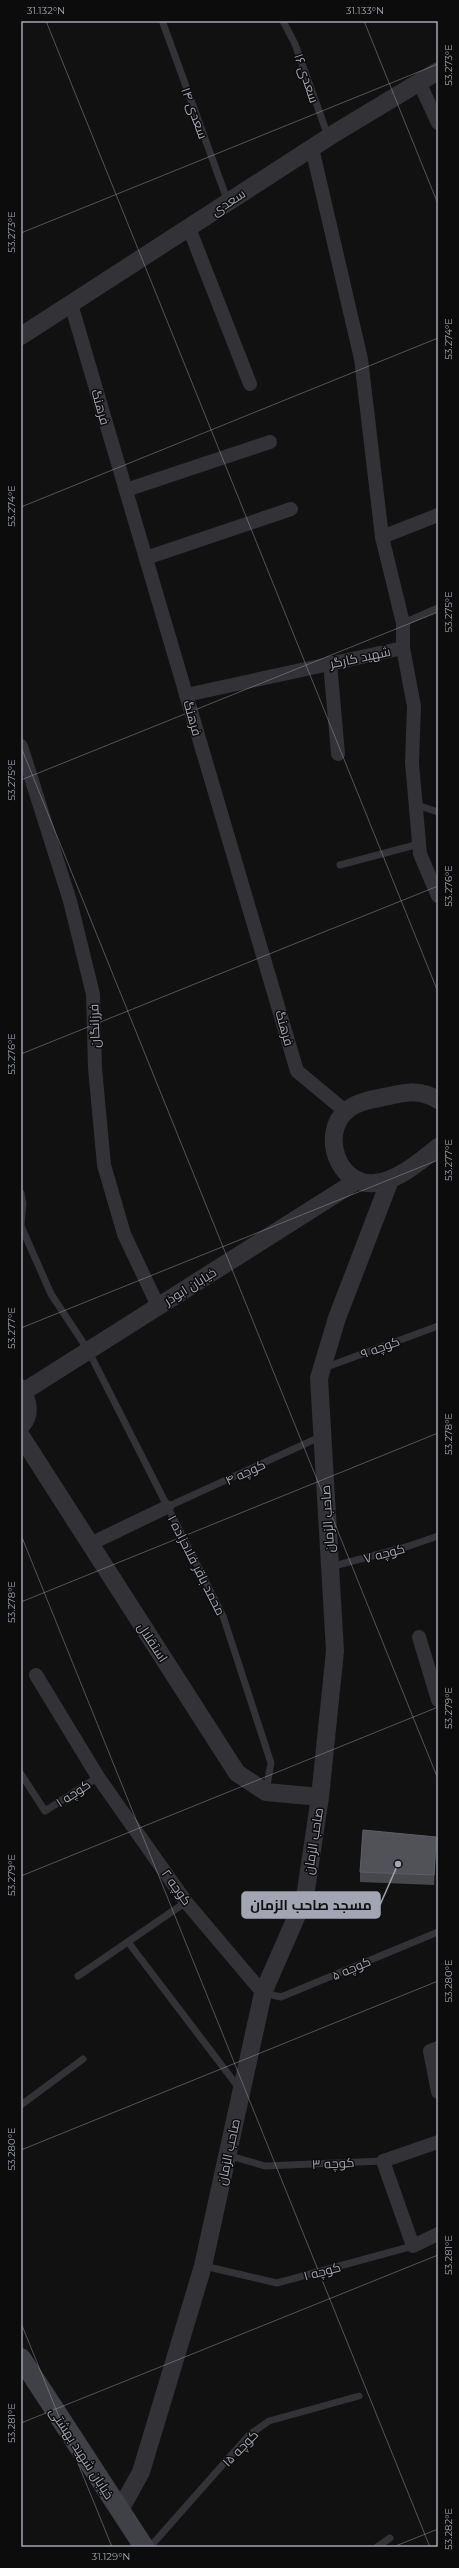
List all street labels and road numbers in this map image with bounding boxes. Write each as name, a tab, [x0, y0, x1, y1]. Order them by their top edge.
street label: سعدی ۱۶	[291, 51, 323, 105]
street label: سعدی ۱۴	[178, 85, 212, 141]
street label: سعدی	[208, 185, 248, 219]
street label: فرهنگ	[88, 387, 114, 427]
street label: شهید کارگر	[327, 643, 392, 671]
street label: فرهنگ	[180, 698, 206, 738]
street label: فرزانگان	[85, 1004, 103, 1048]
street label: فرهنگ	[272, 1008, 298, 1048]
street label: خیابان ابوذر	[160, 1264, 219, 1309]
street label: کوچه ۹	[358, 1333, 402, 1363]
street label: کوچه ۴	[222, 1456, 268, 1490]
street label: صاحب الزمان	[317, 1485, 337, 1553]
street label: محمد باقر فلاحزاده ۱	[165, 1512, 229, 1618]
street label: کوچه ۷	[362, 1540, 407, 1568]
street label: استقلال	[134, 1619, 172, 1665]
street label: کوچه ۱	[53, 1776, 94, 1812]
street label: صاحب الزمان	[300, 1806, 326, 1876]
street label: کوچه ۲	[157, 1866, 195, 1909]
street label: کوچه ۵	[329, 1953, 374, 1985]
street label: صاحب الزمان	[213, 2117, 243, 2187]
street label: کوچه ۳	[311, 2154, 355, 2174]
street label: کوچه ۱	[302, 2258, 343, 2286]
street label: خیابان شهید بهشتی	[46, 2404, 118, 2502]
street label: کوچه ۱۵	[219, 2426, 263, 2471]

